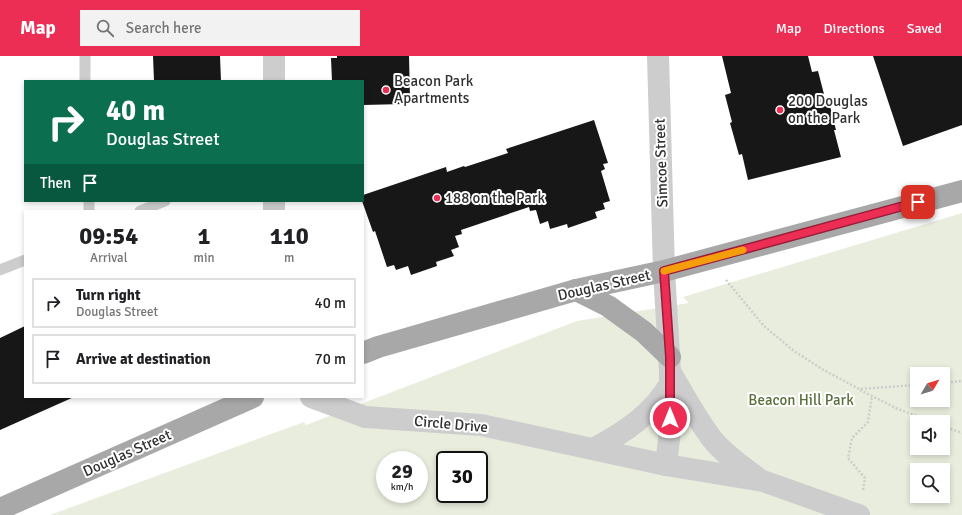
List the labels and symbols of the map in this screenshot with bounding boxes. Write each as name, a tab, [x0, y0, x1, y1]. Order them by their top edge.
place label: Beacon Park Apartments	[394, 72, 474, 107]
marker: Beacon Park Apartments	[381, 85, 391, 95]
place label: 200 Douglas on the Park	[788, 92, 868, 127]
marker: 200 Douglas on the Park	[775, 105, 785, 115]
street label: Simcoe Street	[650, 118, 672, 208]
pin	[901, 185, 935, 219]
place label: 188 on the Park	[445, 189, 545, 207]
marker: 188 on the Park	[432, 193, 442, 203]
street label: Douglas Street	[556, 266, 652, 304]
north arrow	[910, 367, 950, 407]
park label: Beacon Hill Park	[748, 391, 854, 409]
position arrow	[649, 397, 691, 439]
street label: Circle Drive	[413, 412, 489, 436]
street label: Douglas Street	[80, 426, 174, 480]
speed limit sign: 30	[436, 451, 488, 503]

